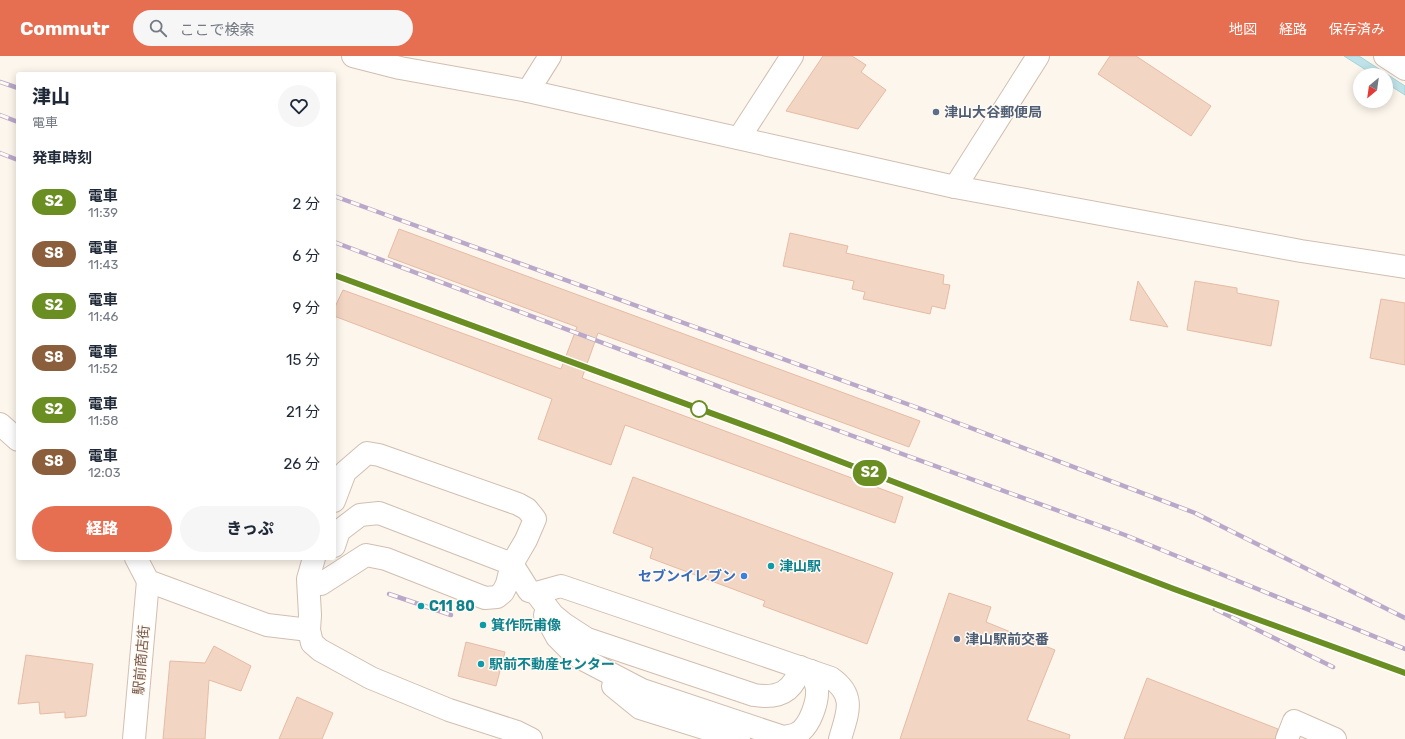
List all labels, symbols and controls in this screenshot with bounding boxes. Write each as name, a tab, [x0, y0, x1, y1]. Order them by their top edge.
search box	[133, 10, 413, 46]
text: Commutr	[20, 17, 109, 40]
icon: search	[147, 17, 169, 39]
text: ここで検索	[179, 21, 254, 39]
text: 地図	[1229, 21, 1257, 38]
text: 経路	[1279, 21, 1307, 38]
text: 保存済み	[1329, 21, 1385, 38]
north arrow	[1353, 68, 1393, 108]
map controls	[1353, 68, 1393, 108]
text: 津山	[32, 85, 70, 108]
button: heart	[278, 85, 320, 127]
place label: 津山大谷郵便局	[944, 104, 1042, 121]
marker: 津山大谷郵便局	[931, 107, 941, 117]
text: 電車	[32, 115, 58, 130]
text: 発車時刻	[32, 149, 92, 167]
text: 電車	[88, 187, 118, 205]
text: S2	[45, 193, 63, 210]
text: 2 分	[293, 195, 320, 213]
text: 11:39	[88, 205, 118, 220]
text: 電車	[88, 239, 118, 257]
text: S8	[45, 245, 63, 262]
text: 6 分	[292, 247, 320, 265]
text: 11:43	[88, 257, 118, 272]
text: 電車	[88, 291, 118, 309]
text: S2	[45, 297, 63, 314]
text: 9 分	[292, 299, 320, 317]
text: 11:46	[88, 309, 118, 324]
text: 電車	[88, 343, 118, 361]
text: S8	[45, 349, 63, 366]
text: 15 分	[286, 351, 320, 369]
text: 11:52	[88, 361, 118, 376]
text: 電車	[88, 395, 118, 413]
unlabelled marker	[690, 400, 708, 418]
text: S2	[45, 401, 63, 418]
text: 21 分	[286, 403, 320, 421]
text: 11:58	[88, 413, 118, 428]
text: 電車	[88, 447, 118, 465]
text: S8	[45, 453, 63, 470]
text: 26 分	[283, 455, 320, 473]
line badge: S2	[852, 460, 888, 486]
text: S2	[861, 464, 879, 481]
text: 12:03	[88, 465, 121, 480]
button: 経路	[32, 506, 172, 552]
button: きっぷ	[180, 506, 320, 552]
place label: 津山駅	[779, 558, 821, 575]
marker: 津山駅	[766, 561, 776, 571]
place label: セブンイレブン	[638, 568, 736, 585]
marker: セブンイレブン	[739, 571, 749, 581]
place label: C11 80	[429, 598, 475, 615]
marker: C11 80	[416, 601, 426, 611]
place label: 箕作阮甫像	[491, 617, 561, 634]
marker: 箕作阮甫像	[478, 620, 488, 630]
street label: 駅前商店街	[130, 624, 153, 696]
place label: 津山駅前交番	[965, 631, 1049, 648]
marker: 津山駅前交番	[952, 634, 962, 644]
place label: 駅前不動産センター	[489, 656, 615, 673]
marker: 駅前不動産センター	[476, 659, 486, 669]

